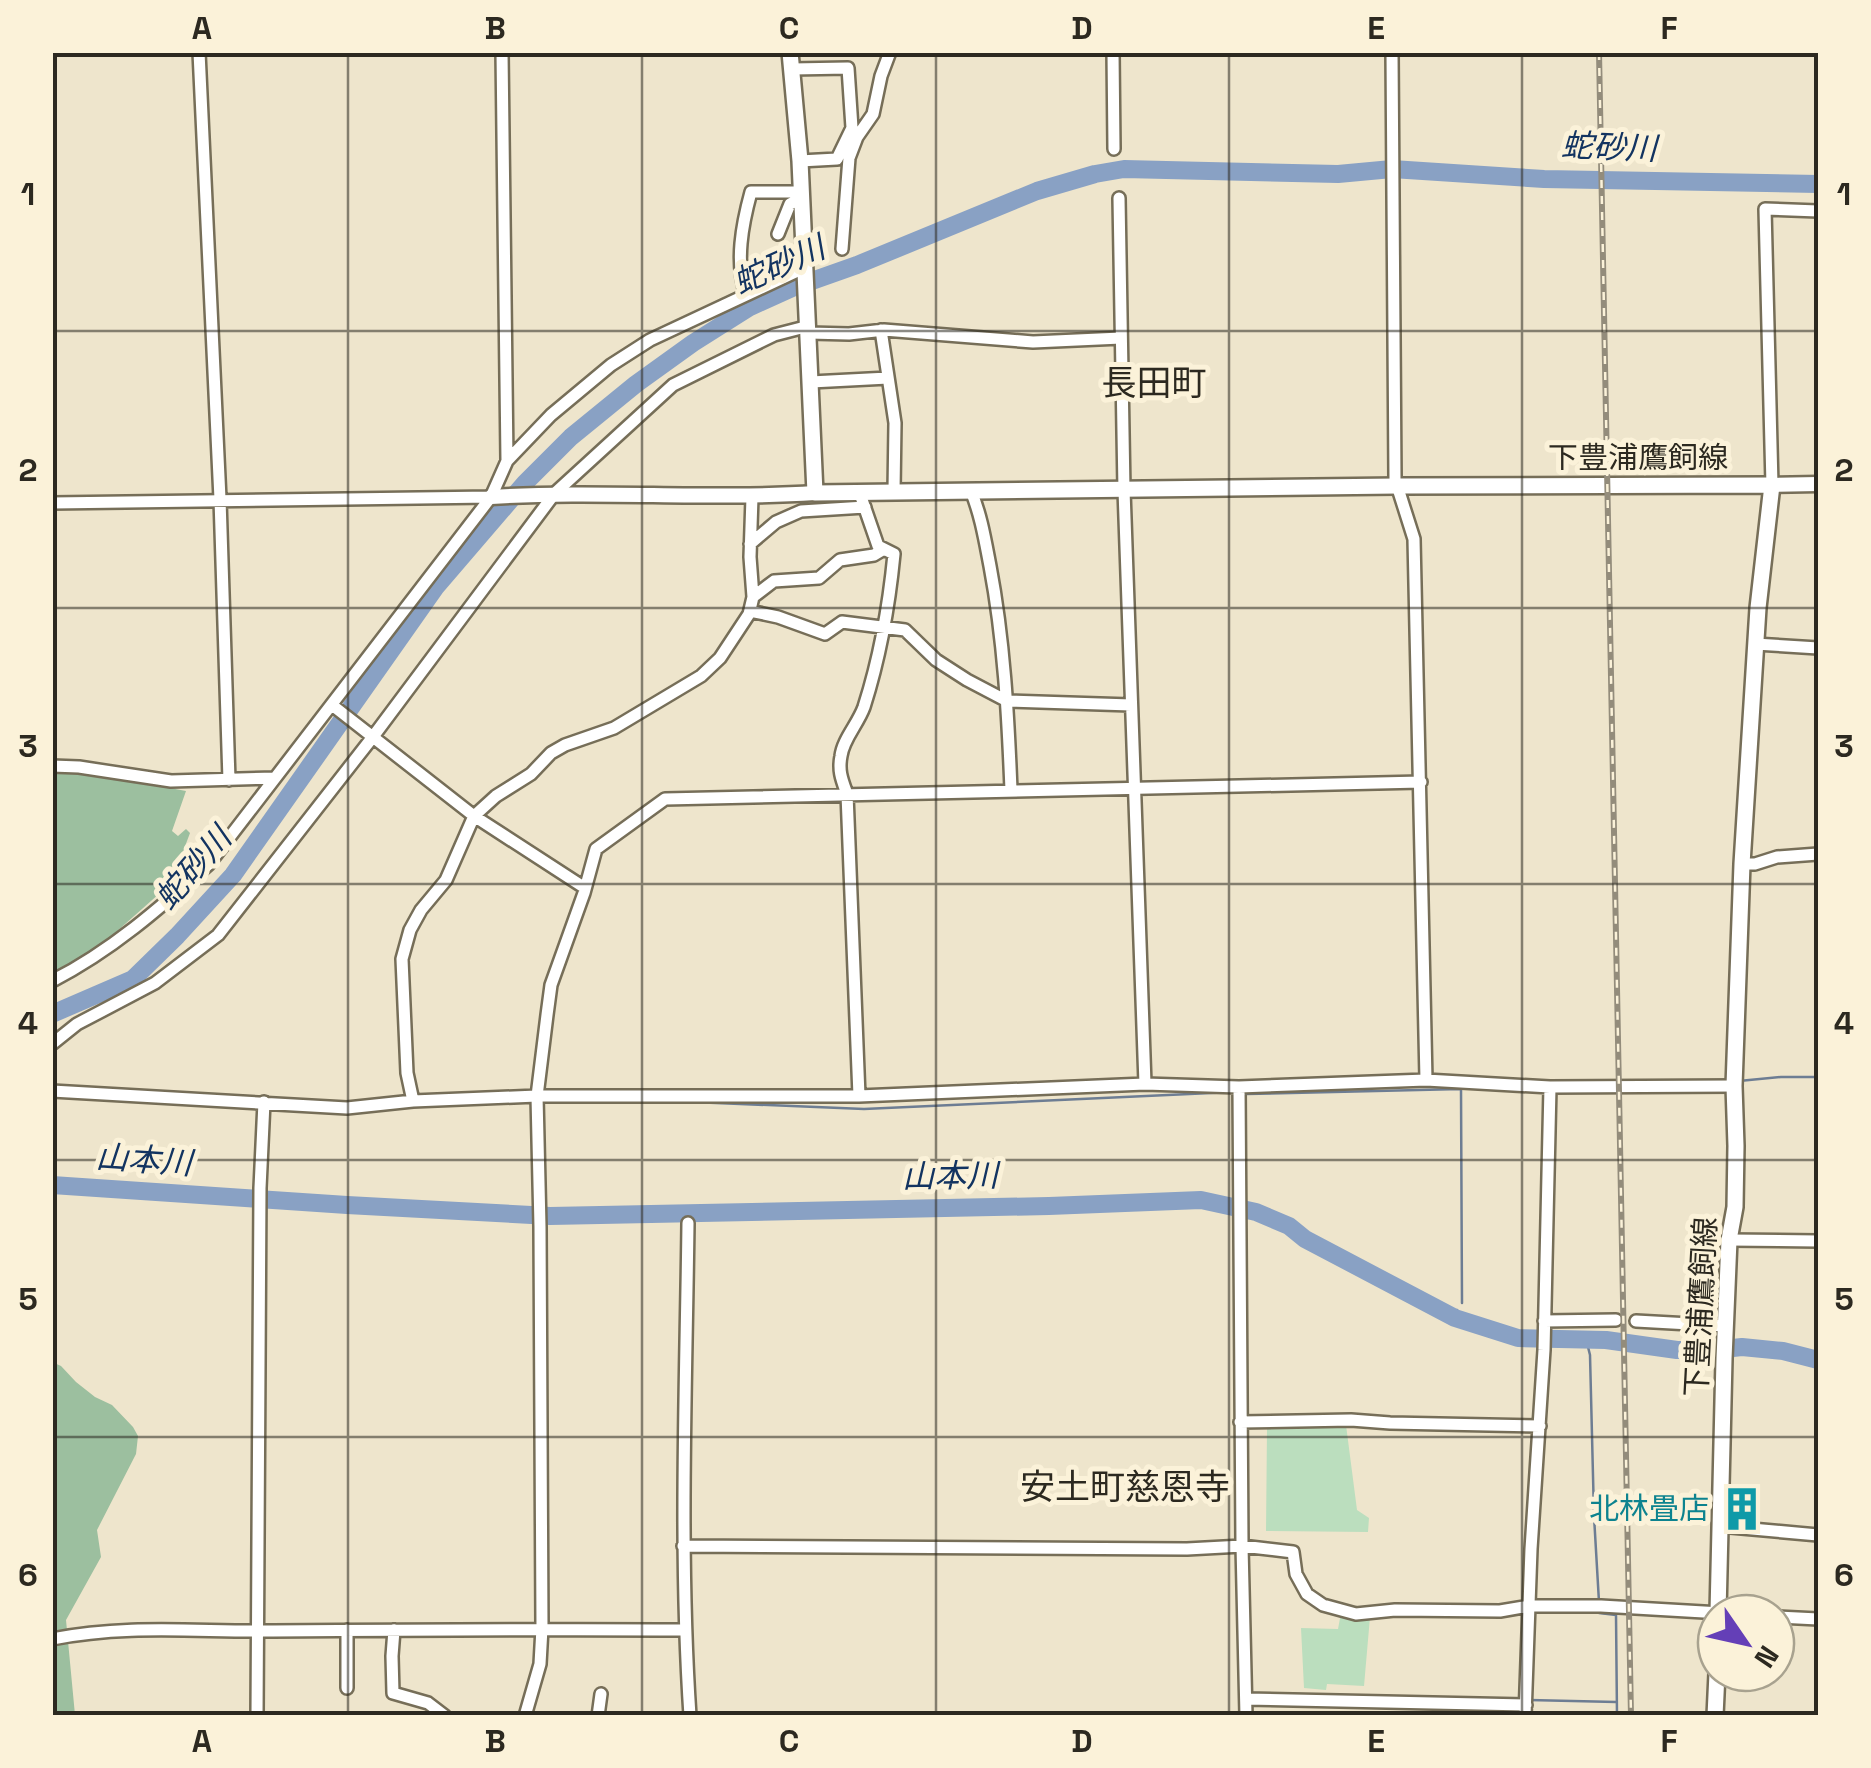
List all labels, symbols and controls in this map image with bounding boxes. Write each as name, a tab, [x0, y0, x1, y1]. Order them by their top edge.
text: A	[192, 8, 212, 48]
text: B	[484, 8, 506, 48]
text: C	[779, 8, 799, 48]
text: D	[1071, 8, 1093, 48]
text: E	[1367, 8, 1385, 48]
text: F	[1660, 8, 1678, 48]
water label: 蛇砂川	[1560, 125, 1661, 169]
text: 1	[21, 174, 35, 214]
text: 1	[1837, 174, 1851, 214]
water label: 蛇砂川	[727, 226, 834, 303]
district label: 長田町	[1101, 361, 1207, 405]
street label: 下豊浦鷹飼線	[1548, 438, 1728, 477]
text: 2	[18, 450, 38, 490]
text: 2	[1834, 450, 1854, 490]
text: 3	[18, 726, 38, 766]
text: 3	[1834, 726, 1854, 766]
water label: 蛇砂川	[146, 816, 242, 917]
text: 4	[18, 1003, 38, 1043]
text: 4	[1834, 1003, 1854, 1043]
water label: 山本川	[95, 1137, 196, 1184]
water label: 山本川	[902, 1155, 1001, 1197]
street label: 下豊浦鷹飼線	[1676, 1216, 1725, 1398]
text: 5	[18, 1279, 38, 1319]
text: 5	[1834, 1279, 1854, 1319]
district label: 安土町慈恩寺	[1020, 1465, 1230, 1509]
building icon: 北林畳店	[1718, 1485, 1766, 1533]
place label: 北林畳店	[1589, 1489, 1709, 1528]
text: 6	[18, 1555, 38, 1595]
text: 6	[1834, 1555, 1854, 1595]
north arrow	[1696, 1593, 1796, 1693]
text: N	[1747, 1639, 1787, 1675]
text: A	[192, 1721, 212, 1761]
text: B	[484, 1721, 506, 1761]
text: C	[779, 1721, 799, 1761]
text: D	[1071, 1721, 1093, 1761]
text: E	[1367, 1721, 1385, 1761]
text: F	[1660, 1721, 1678, 1761]

